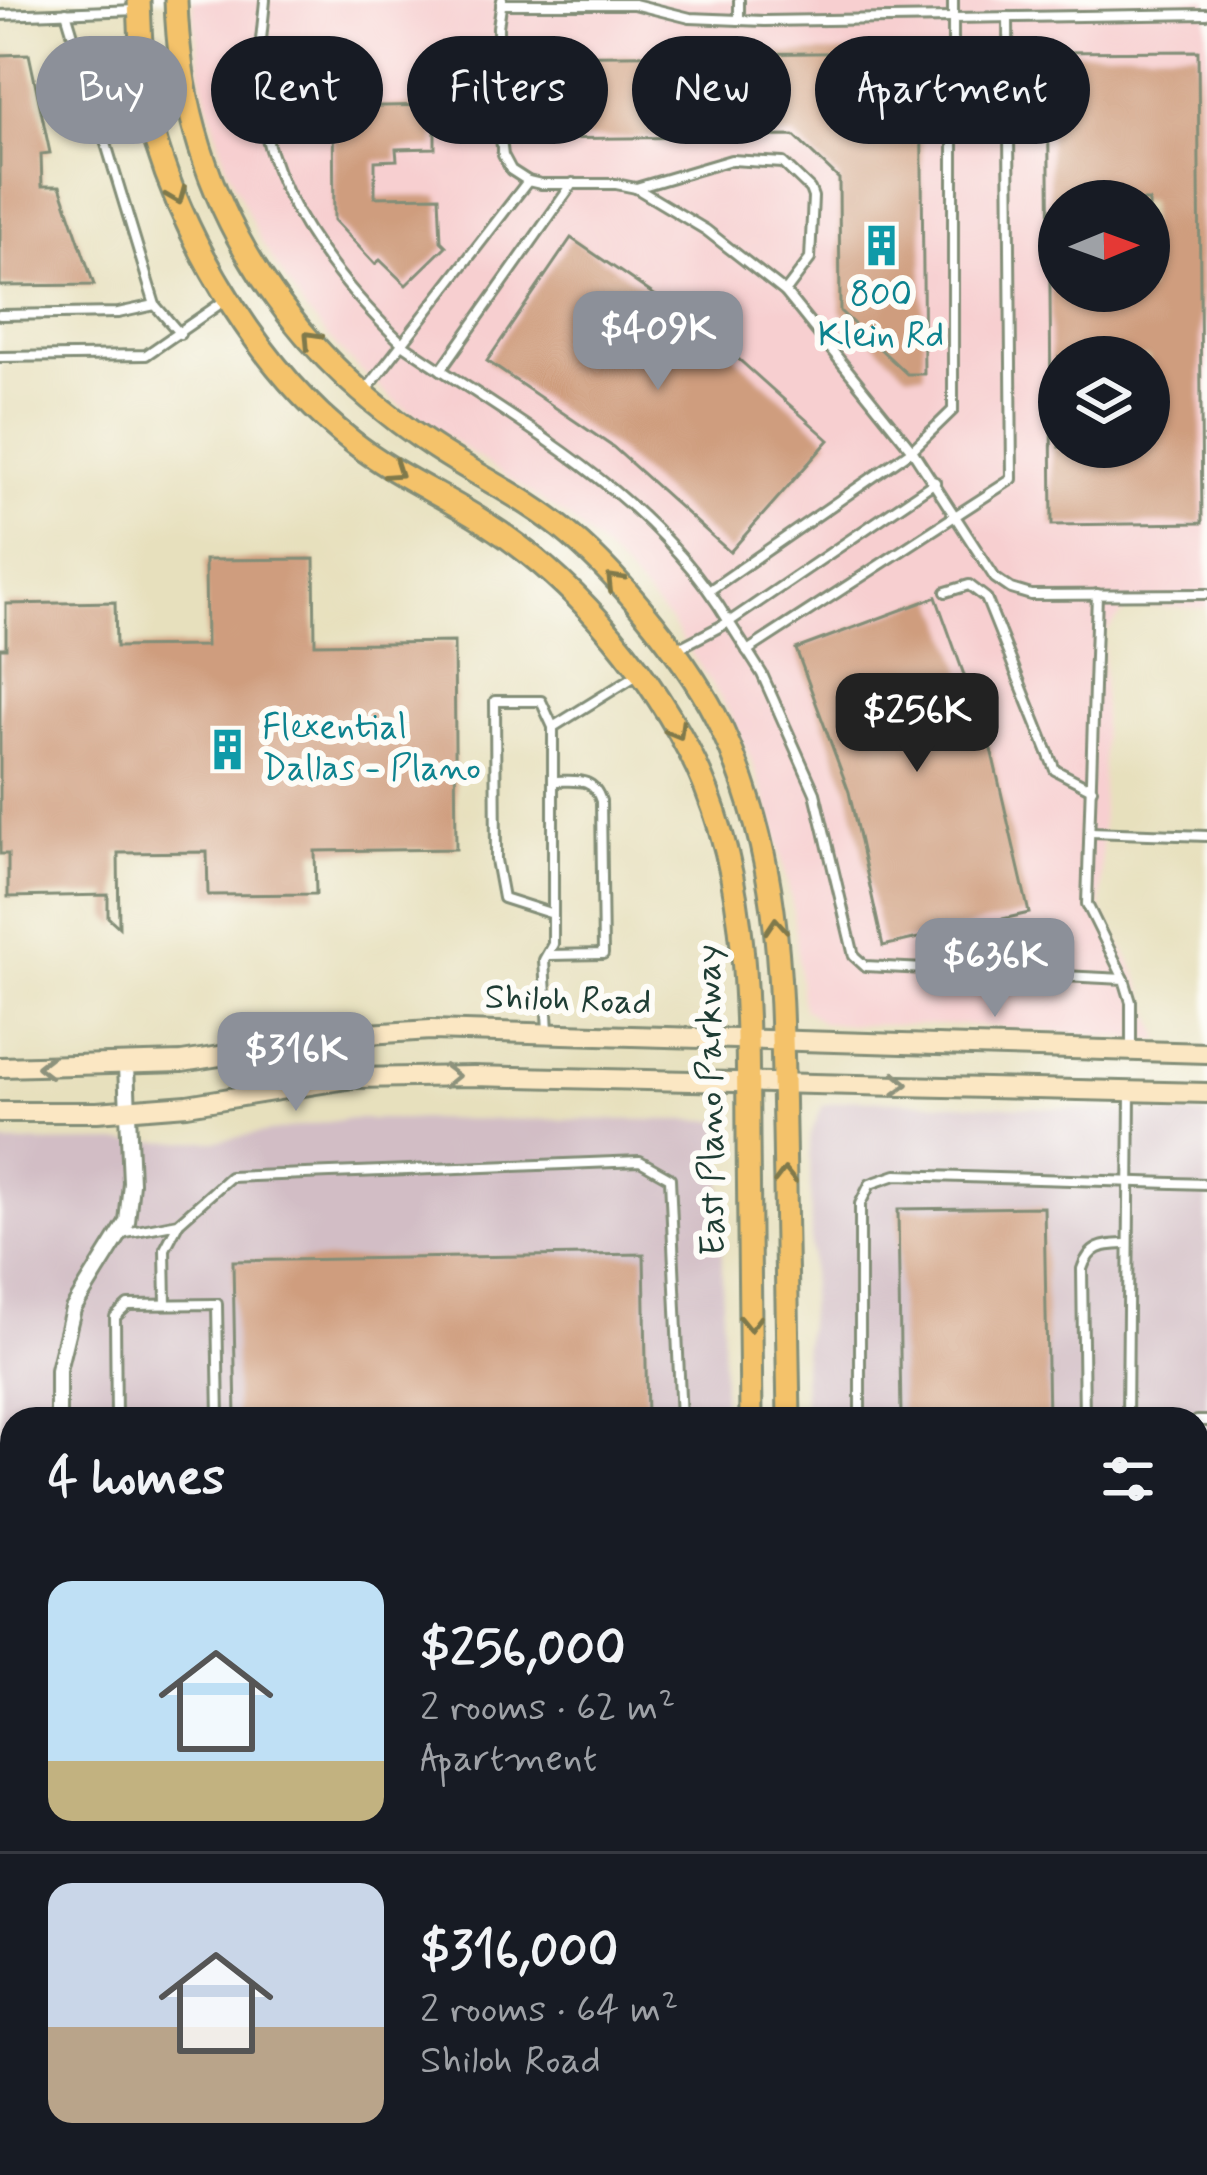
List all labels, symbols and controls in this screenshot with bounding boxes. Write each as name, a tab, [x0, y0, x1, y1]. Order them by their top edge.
chip: Buy	[36, 36, 187, 144]
chip: Rent	[211, 36, 383, 144]
chip: Filters	[407, 36, 608, 144]
chip: New	[632, 36, 791, 144]
chip: Apartment	[815, 36, 1090, 144]
north arrow	[1038, 180, 1170, 312]
map controls	[1038, 180, 1170, 468]
one-way arrow	[163, 184, 187, 205]
building icon: 800 Klein Rd	[858, 222, 904, 268]
place label: 800 Klein Rd	[818, 272, 944, 360]
pin: $409K	[574, 291, 742, 393]
text: $409K	[600, 304, 716, 355]
one-way arrow	[303, 331, 325, 352]
button: layers	[1038, 336, 1170, 468]
one-way arrow	[382, 457, 404, 479]
one-way arrow	[606, 573, 628, 594]
pin: $256K	[833, 673, 1001, 775]
text: $256K	[863, 686, 971, 737]
place label: Flexential Dallas - Plano	[262, 705, 481, 793]
one-way arrow	[663, 718, 686, 739]
building icon: Flexential Dallas - Plano	[205, 726, 251, 772]
one-way arrow	[763, 916, 789, 935]
pin: $636K	[911, 918, 1079, 1020]
text: $636K	[942, 931, 1048, 982]
street label: East Plano Parkway	[686, 944, 738, 1256]
street label: Shiloh Road	[484, 975, 652, 1027]
pin: $316K	[212, 1012, 380, 1114]
text: $316K	[244, 1025, 348, 1076]
one-way arrow	[35, 1054, 53, 1080]
one-way arrow	[442, 1064, 461, 1090]
one-way arrow	[891, 1071, 910, 1097]
one-way arrow	[772, 1166, 798, 1185]
one-way arrow	[737, 1315, 763, 1333]
text: 4 homes	[48, 1446, 225, 1512]
icon: filters	[1095, 1446, 1161, 1512]
text: $256,000	[420, 1617, 626, 1683]
icon: home	[144, 1629, 288, 1773]
text: 2 rooms · 62 m²	[420, 1683, 675, 1734]
text: Apartment	[420, 1734, 597, 1785]
text: $316,000	[420, 1919, 618, 1985]
icon: home	[144, 1931, 288, 2075]
text: 2 rooms · 64 m²	[420, 1985, 678, 2036]
text: Shiloh Road	[420, 2036, 601, 2087]

